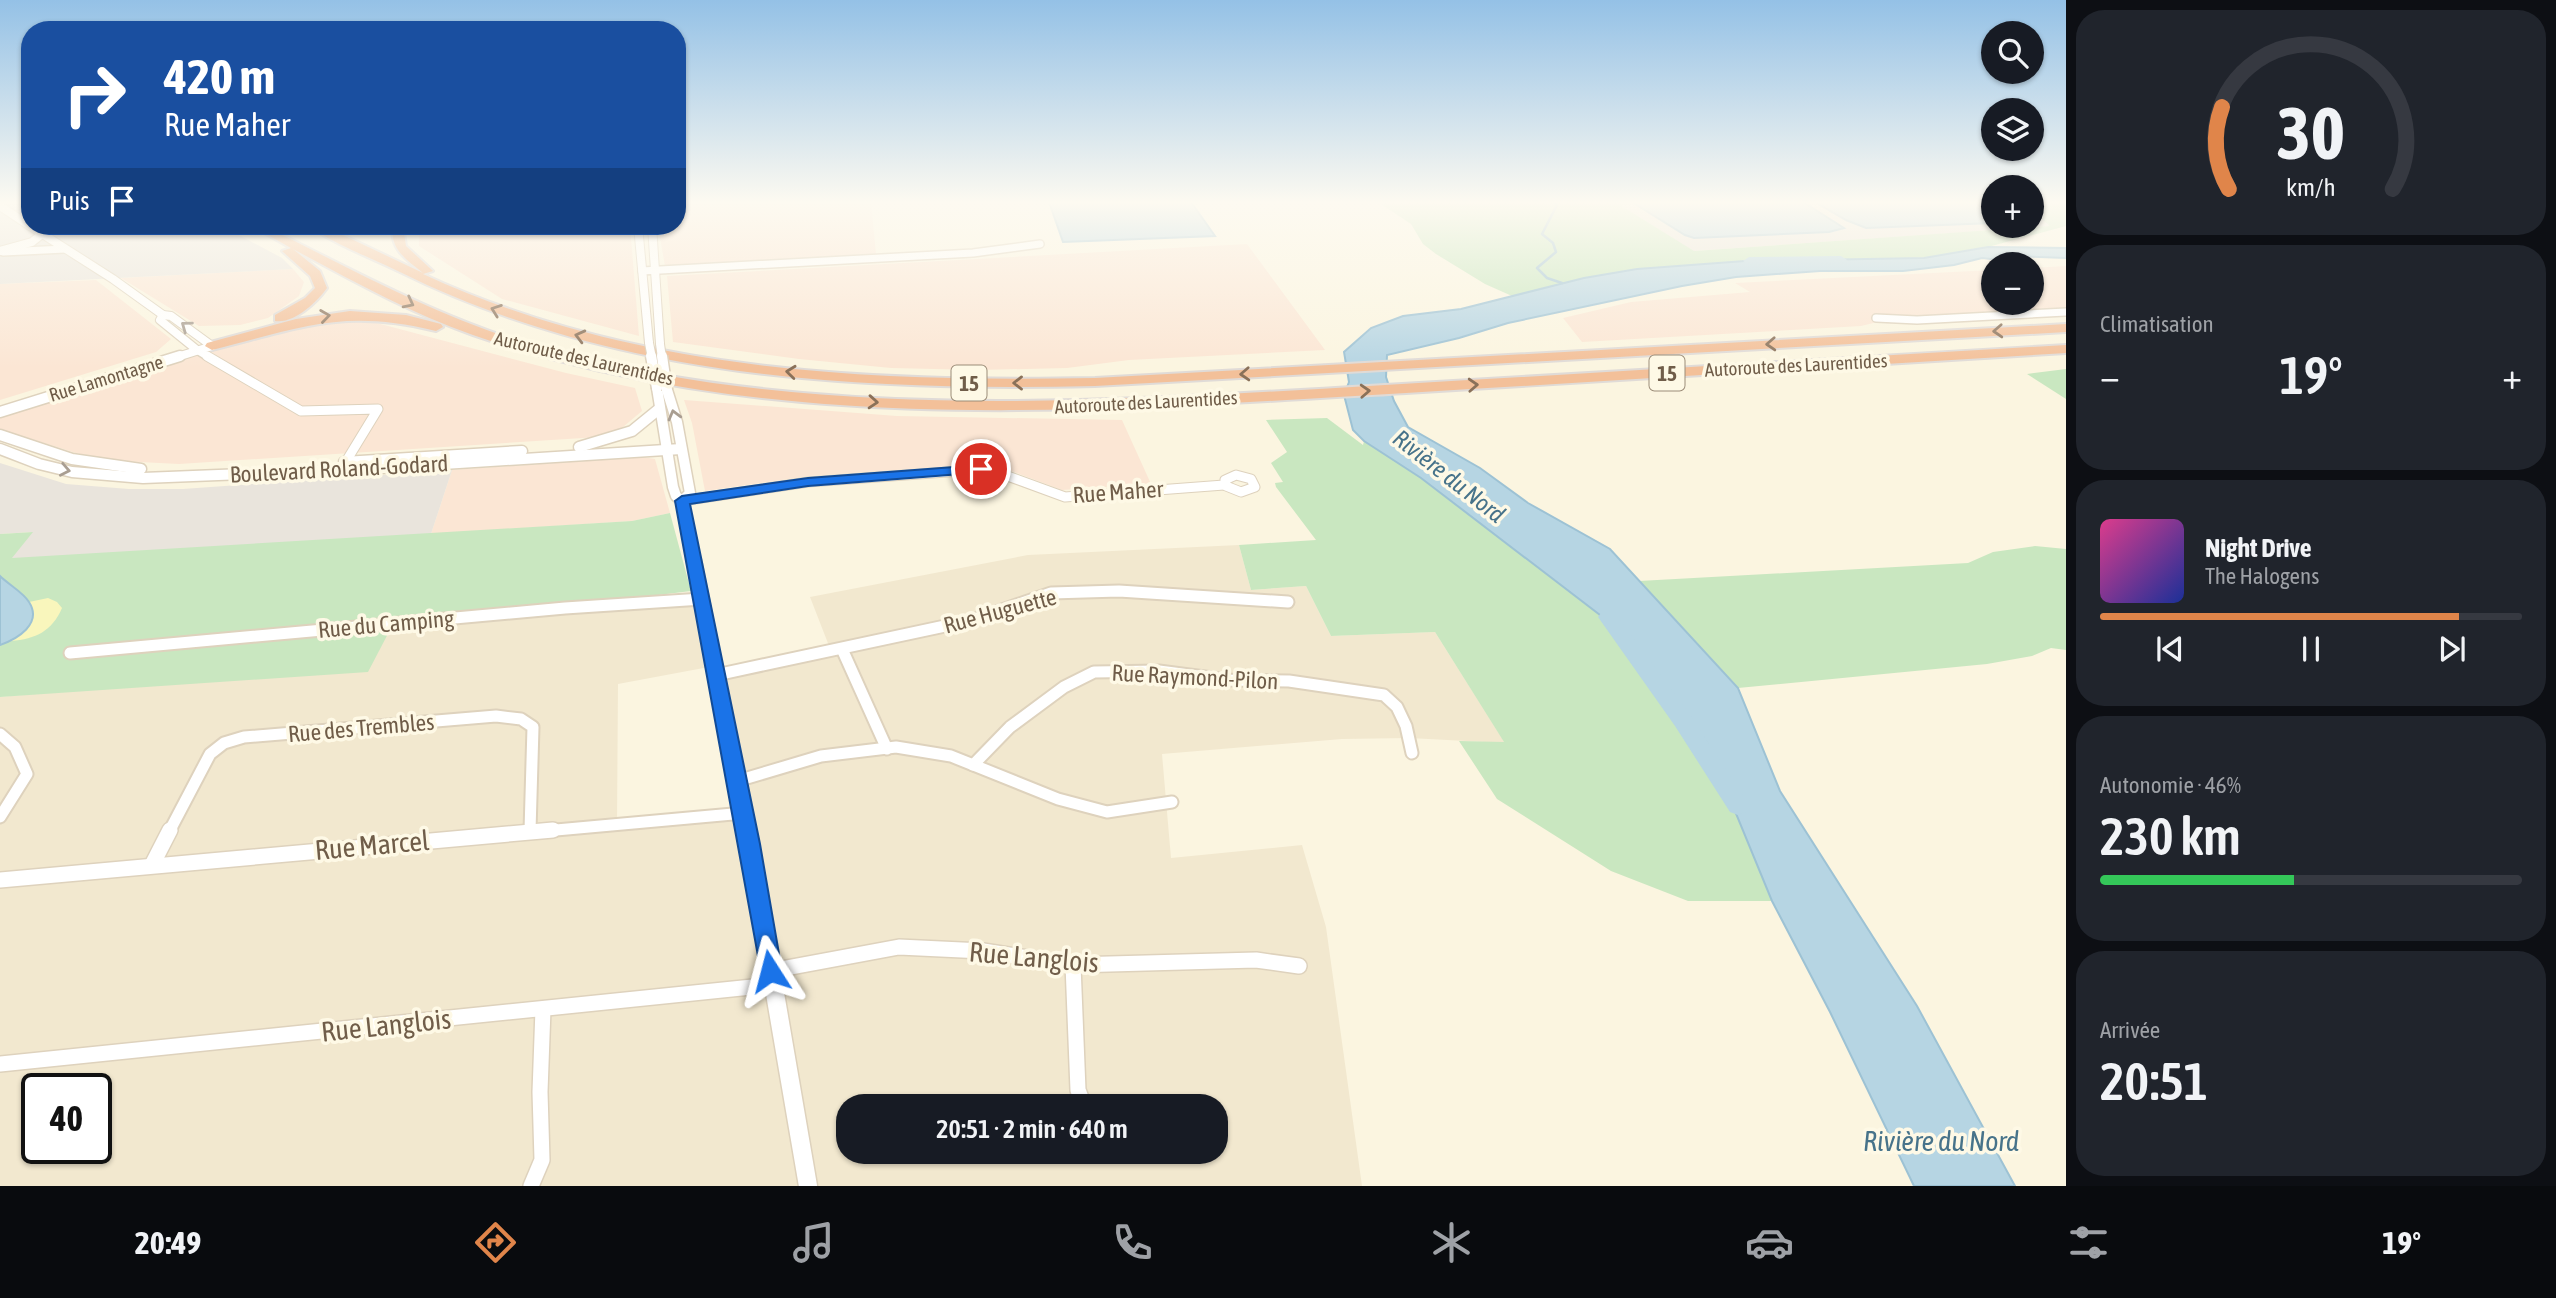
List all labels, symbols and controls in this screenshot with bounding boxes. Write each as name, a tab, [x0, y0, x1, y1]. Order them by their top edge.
map controls	[1981, 21, 2044, 315]
button: search	[1981, 21, 2044, 84]
text: 420 m	[164, 48, 275, 104]
icon: right	[49, 49, 140, 140]
text: 30	[2277, 91, 2345, 174]
button: layers	[1981, 98, 2044, 161]
text: Rue Maher	[164, 106, 290, 143]
text: km/h	[2286, 172, 2336, 200]
button: +	[1981, 175, 2044, 238]
icon: arrive	[103, 182, 141, 220]
text: Puis	[49, 186, 89, 216]
button: −	[1981, 252, 2044, 315]
one-way arrow	[402, 295, 414, 309]
one-way arrow	[490, 304, 502, 318]
one-way arrow	[320, 309, 331, 324]
text: Climatisation	[2100, 311, 2214, 337]
one-way arrow	[181, 322, 194, 335]
one-way arrow	[1992, 324, 2003, 339]
street label: Autoroute des Laurentides	[492, 327, 676, 389]
one-way arrow	[574, 330, 586, 344]
one-way arrow	[1765, 337, 1776, 352]
text: 19°	[2279, 345, 2343, 405]
street label: Autoroute des Laurentides	[1704, 349, 1888, 381]
street label: Rue Lamontagne	[46, 350, 166, 406]
text: −	[2100, 354, 2120, 397]
text: +	[2502, 354, 2522, 397]
road number: 15	[1650, 356, 1684, 390]
one-way arrow	[785, 365, 796, 380]
road number: 15	[951, 366, 986, 400]
one-way arrow	[1239, 366, 1250, 381]
one-way arrow	[1012, 375, 1023, 391]
one-way arrow	[1468, 377, 1479, 392]
one-way arrow	[1360, 384, 1371, 399]
street label: Autoroute des Laurentides	[1054, 386, 1238, 418]
one-way arrow	[868, 394, 879, 409]
one-way arrow	[668, 409, 683, 421]
water label: Rivière du Nord	[1388, 424, 1510, 528]
pin	[951, 439, 1011, 499]
street label: Boulevard Roland-Godard	[229, 450, 449, 488]
icon: arrive	[962, 450, 1000, 488]
one-way arrow	[59, 461, 71, 476]
street label: Rue Maher	[1072, 476, 1165, 508]
text: Night Drive	[2205, 533, 2312, 563]
text: The Halogens	[2205, 563, 2319, 589]
street label: Rue Huguette	[941, 583, 1059, 639]
street label: Rue du Camping	[317, 605, 455, 643]
icon: previous	[2151, 630, 2189, 668]
icon: pause	[2292, 630, 2330, 668]
icon: next	[2433, 630, 2471, 668]
street label: Rue Raymond-Pilon	[1111, 660, 1279, 694]
street label: Rue des Trembles	[287, 709, 435, 747]
text: Autonomie · 46%	[2100, 772, 2241, 798]
text: 230 km	[2100, 806, 2241, 866]
street label: Rue Marcel	[314, 824, 431, 866]
position arrow	[733, 934, 807, 1008]
street label: Rue Langlois	[968, 935, 1100, 979]
street label: Rue Langlois	[320, 1002, 452, 1048]
text: Arrivée	[2100, 1017, 2160, 1043]
text: 20:51	[2100, 1051, 2208, 1111]
speed limit sign: 40	[21, 1073, 112, 1164]
text: 20:51 · 2 min · 640 m	[936, 1114, 1128, 1144]
water label: Rivière du Nord	[1863, 1125, 2019, 1157]
icon: directions	[471, 1218, 520, 1267]
icon: music	[789, 1218, 838, 1267]
icon: phone	[1108, 1218, 1157, 1267]
icon: climate	[1427, 1218, 1476, 1267]
icon: car	[1745, 1218, 1794, 1267]
icon: filters	[2064, 1218, 2113, 1267]
text: 20:49	[135, 1224, 201, 1261]
text: 19°	[2382, 1224, 2421, 1261]

